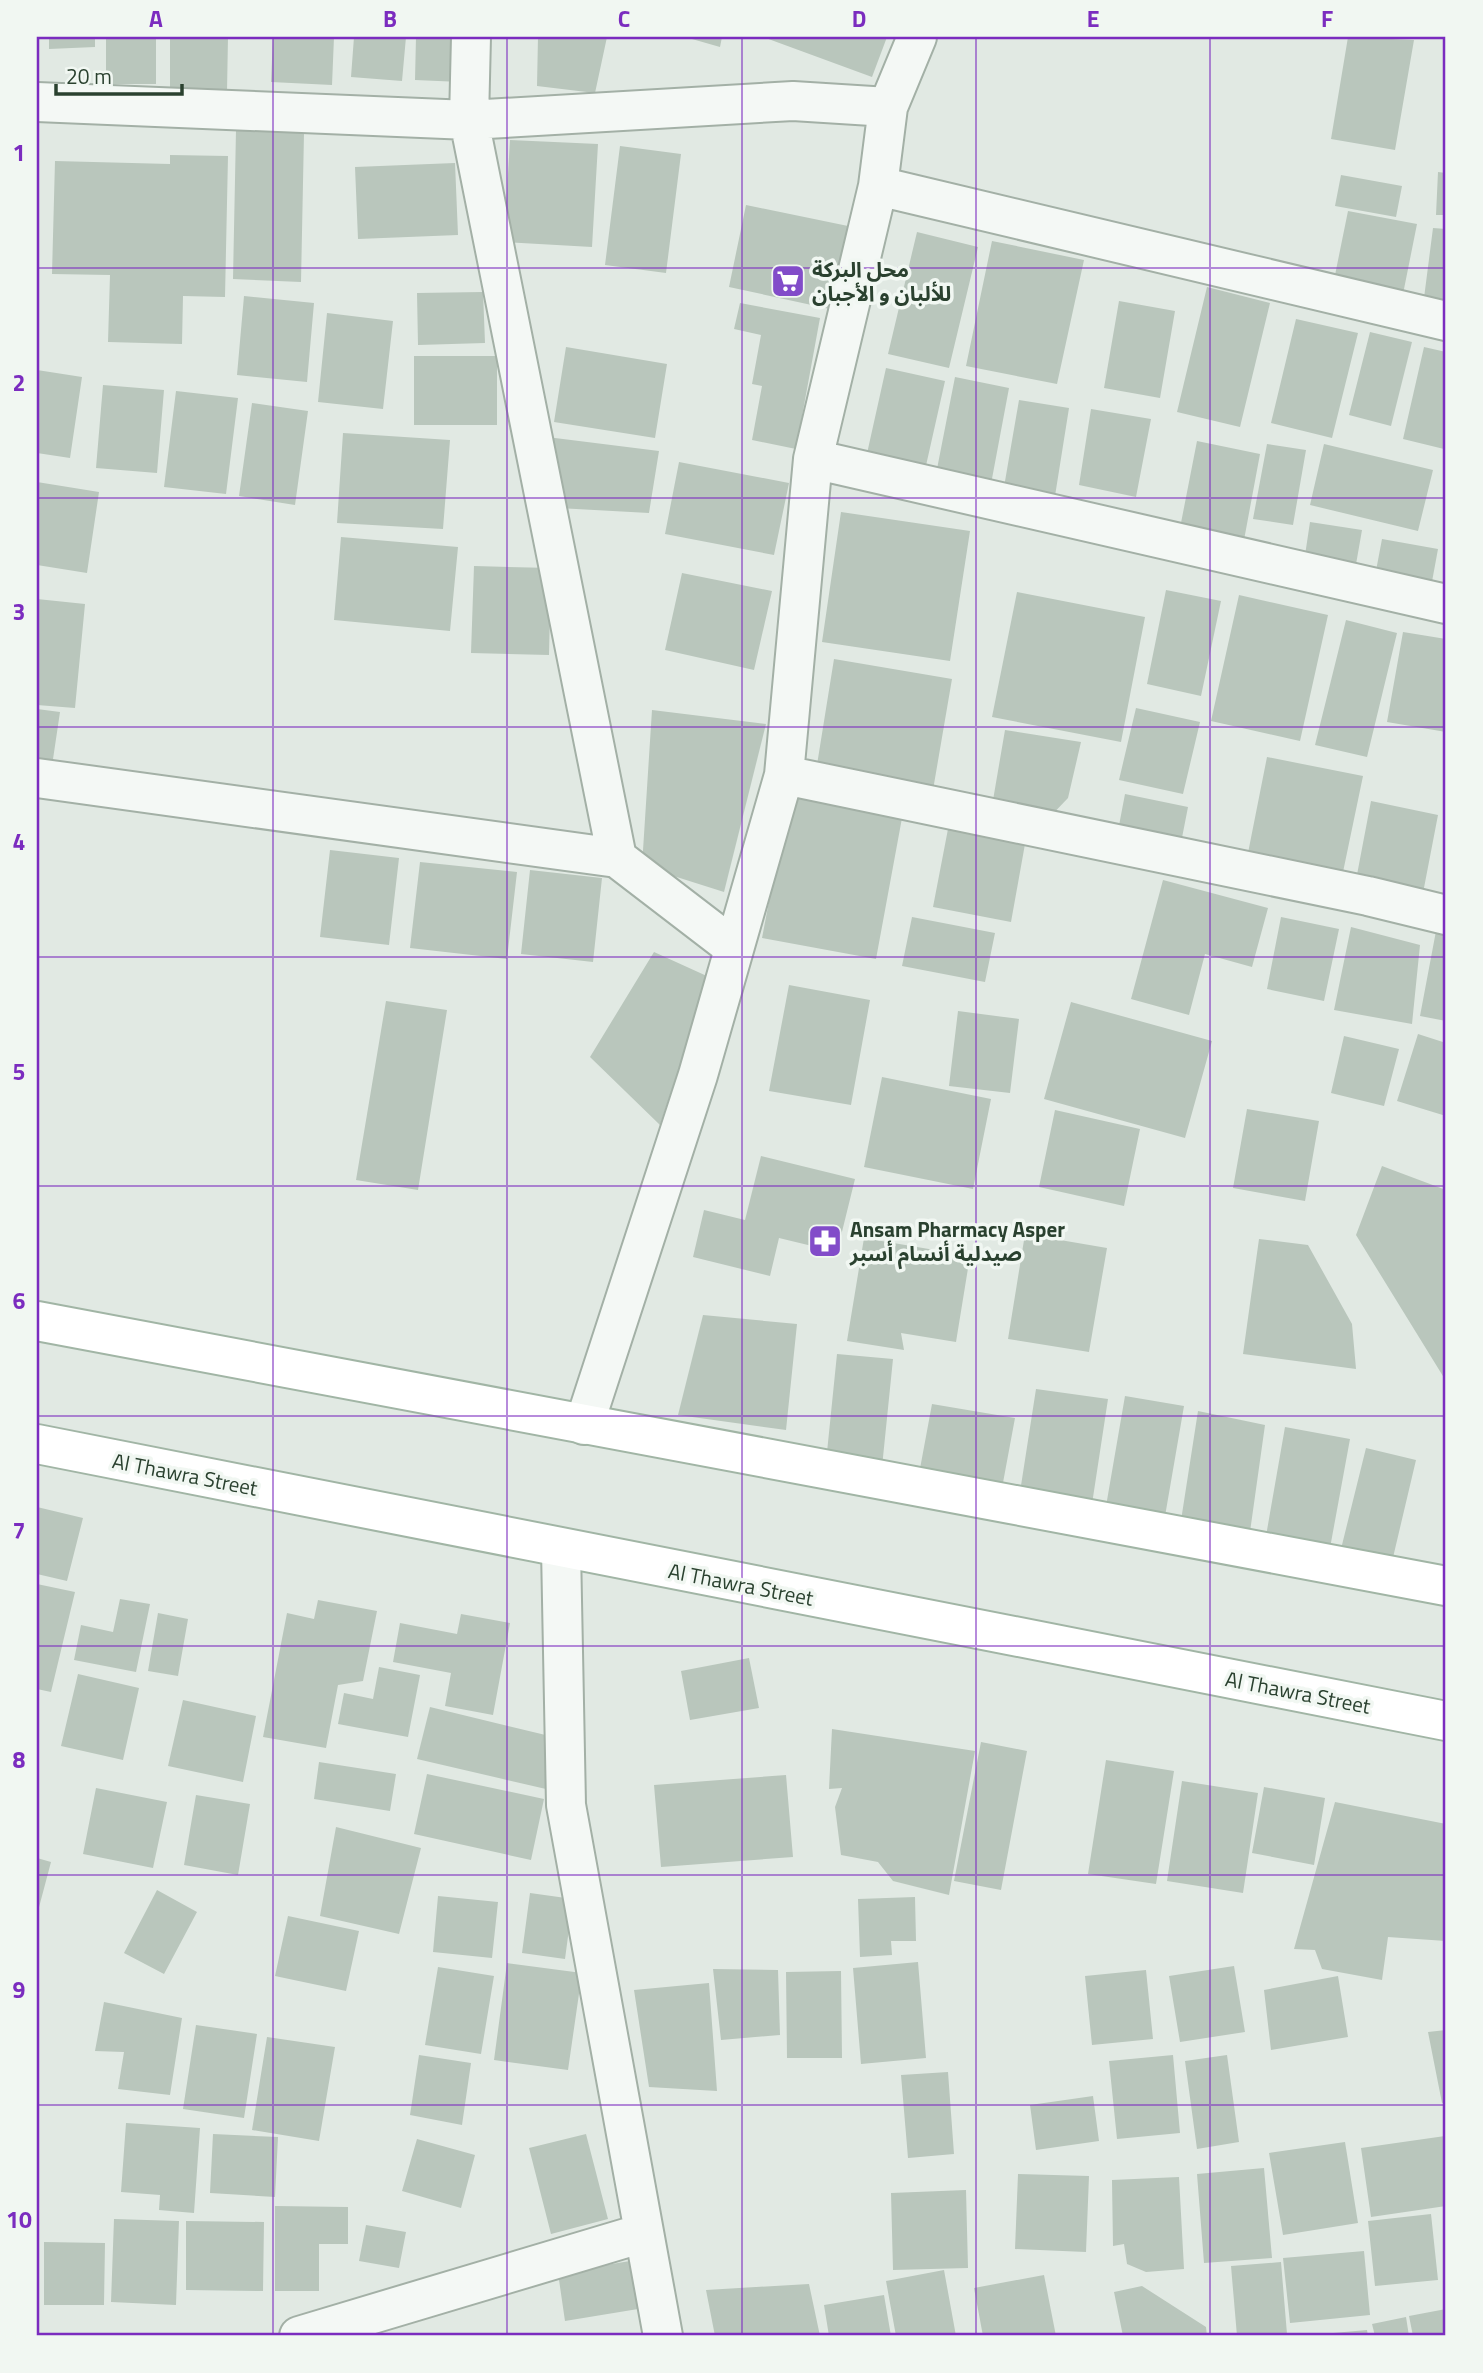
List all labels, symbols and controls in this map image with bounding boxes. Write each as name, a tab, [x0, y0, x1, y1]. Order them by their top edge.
text: A	[149, 1, 163, 36]
text: B	[383, 1, 397, 36]
text: C	[618, 1, 630, 36]
text: D	[852, 1, 866, 36]
text: E	[1087, 1, 1099, 36]
text: F	[1321, 1, 1333, 36]
scale bar	[56, 52, 182, 96]
text: 20 m	[66, 60, 112, 92]
text: 1	[13, 135, 25, 170]
place label: محل البركة للألبان و الأجبان	[812, 253, 951, 309]
supermarket icon: محل البركة للألبان و الأجبان	[769, 262, 807, 300]
text: 2	[13, 365, 25, 400]
text: 3	[13, 594, 25, 629]
text: 4	[13, 824, 25, 859]
text: 5	[13, 1054, 25, 1089]
place label: Ansam Pharmacy Asper صيدلية أنسام أسبر	[849, 1213, 1065, 1270]
pharmacy icon: Ansam Pharmacy Asper صيدلية أنسام أسبر	[806, 1222, 844, 1260]
text: 6	[13, 1283, 26, 1318]
street label: Al Thawra Street	[110, 1444, 261, 1504]
text: 7	[13, 1513, 25, 1548]
street label: Al Thawra Street	[666, 1554, 817, 1614]
street label: Al Thawra Street	[1223, 1662, 1374, 1722]
text: 8	[13, 1742, 26, 1777]
text: 9	[13, 1972, 26, 2007]
text: 10	[6, 2202, 32, 2237]

